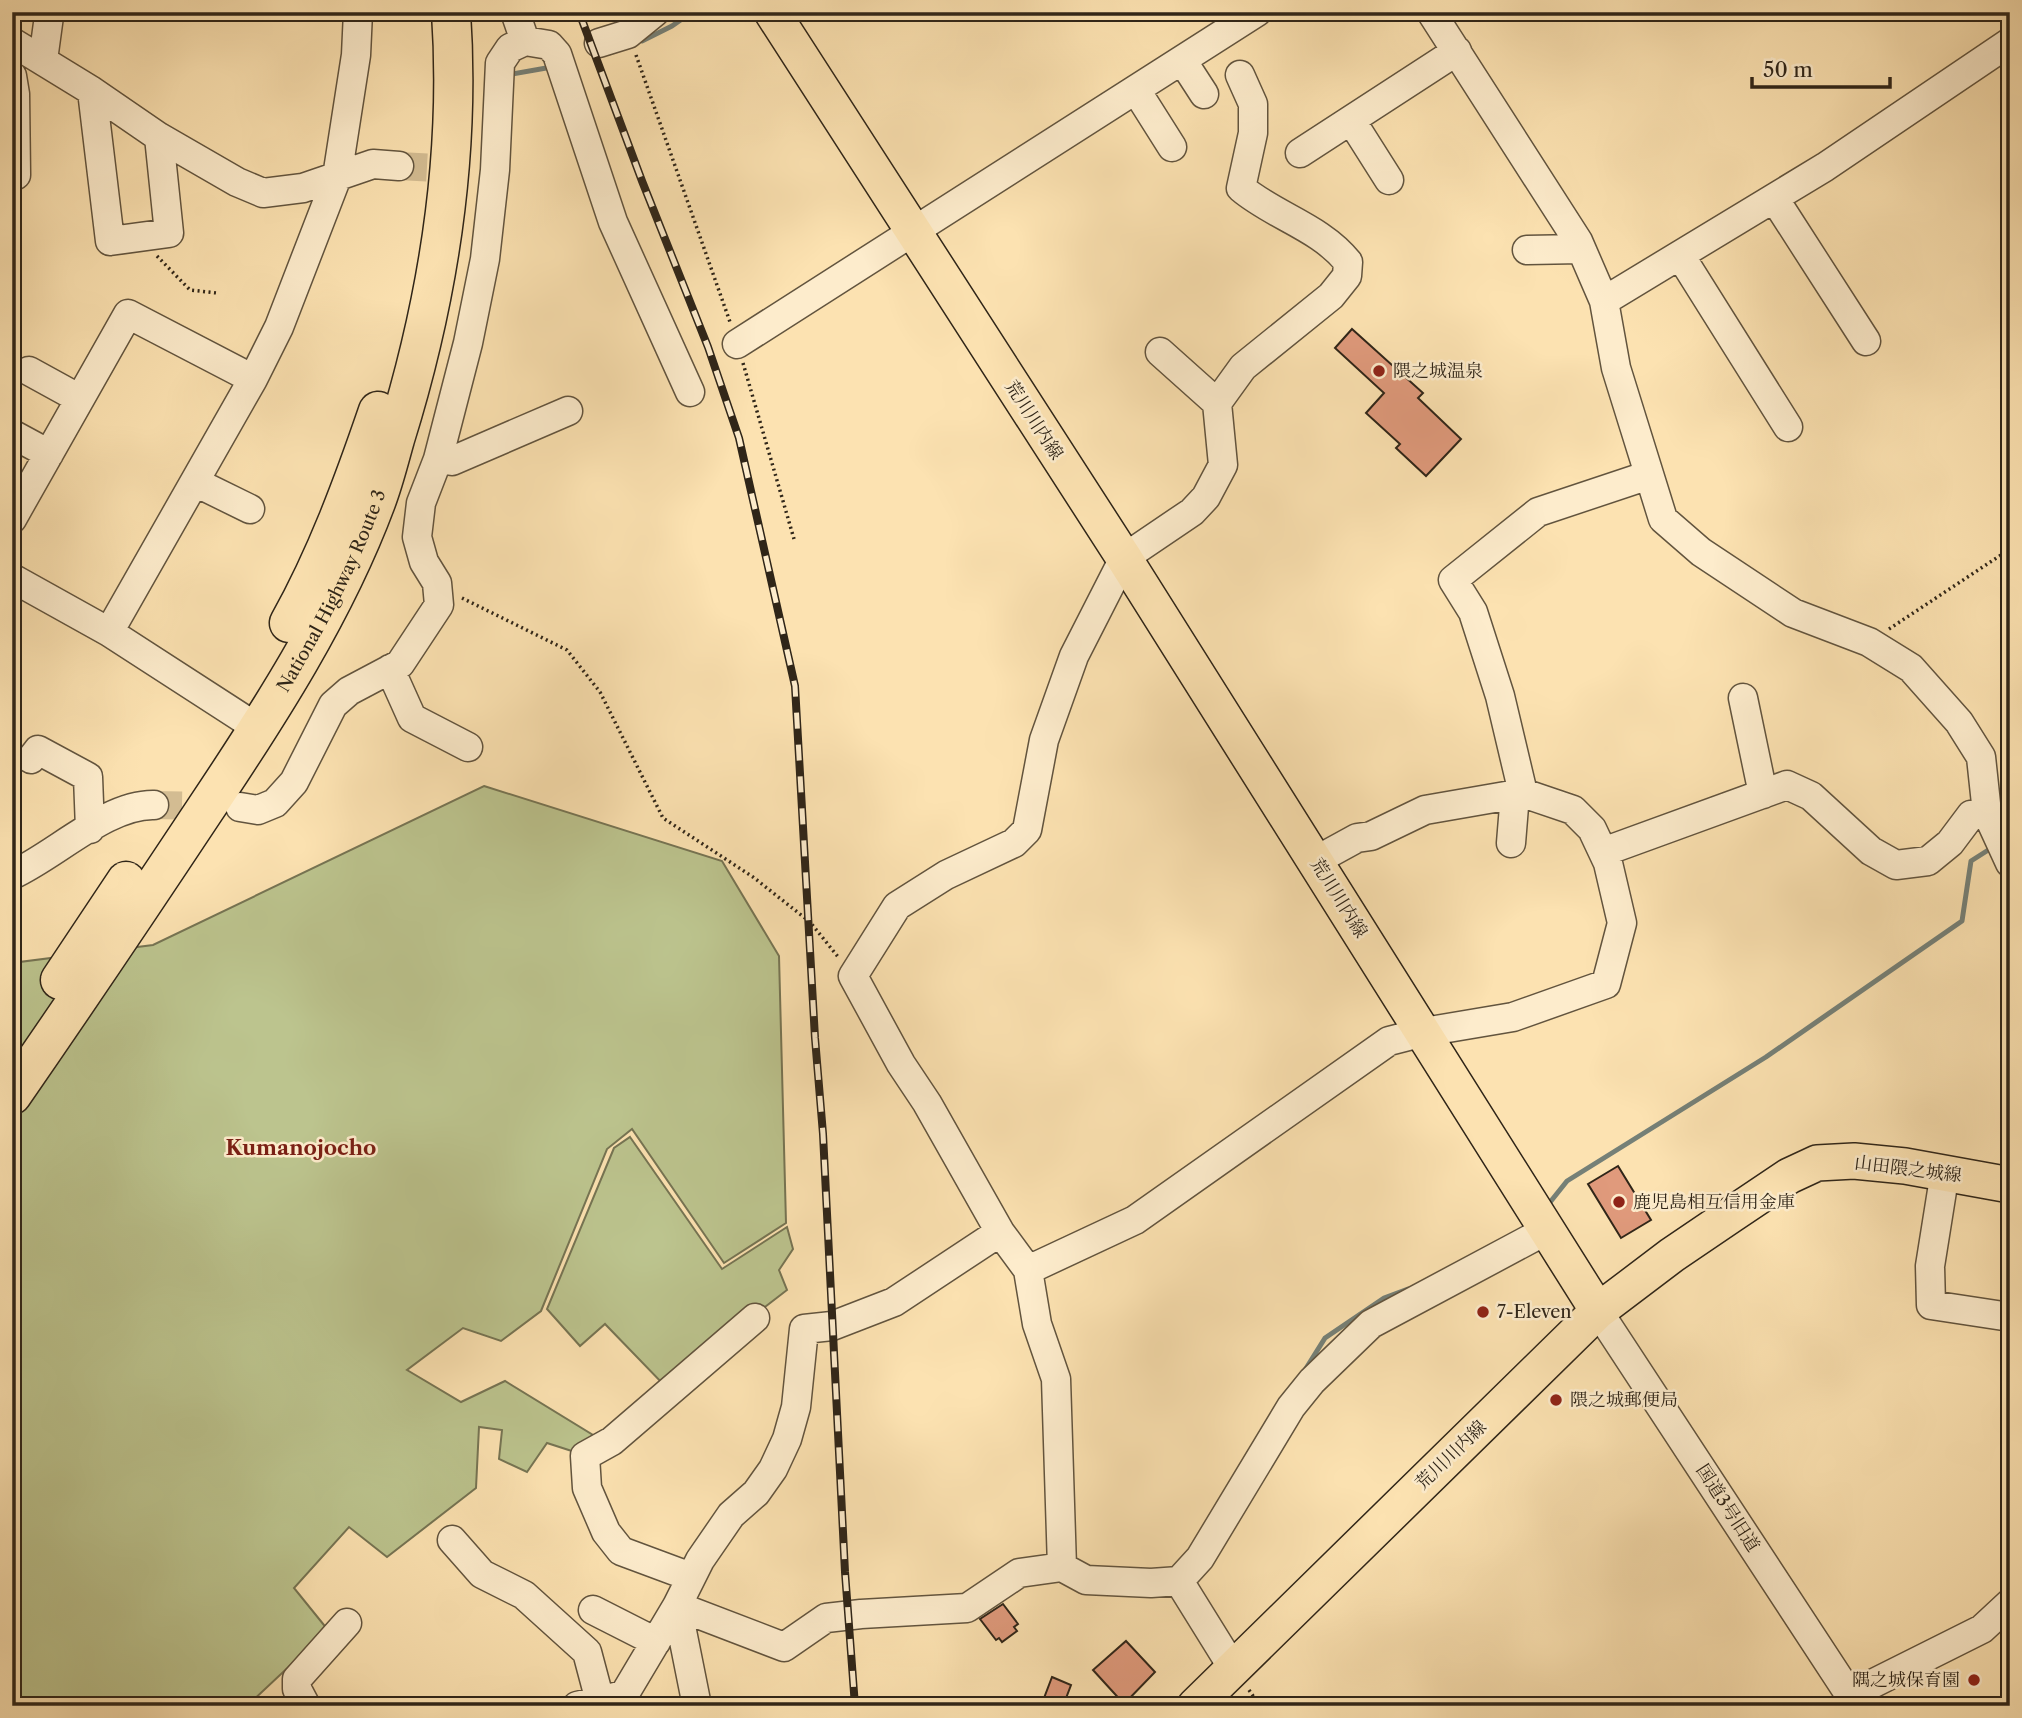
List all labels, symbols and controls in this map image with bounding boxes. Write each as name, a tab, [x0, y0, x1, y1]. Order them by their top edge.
scale bar	[1752, 46, 1891, 90]
text: 50 m	[1763, 57, 1813, 82]
place label: 隈之城温泉	[1393, 360, 1483, 382]
marker: 隈之城温泉	[1371, 363, 1387, 379]
street label: 荒川川内線	[1000, 376, 1068, 464]
street label: National Highway Route 3	[272, 487, 391, 696]
street label: 荒川川内線	[1306, 854, 1372, 942]
district label: Kumanojocho	[226, 1135, 376, 1160]
street label: 山田隈之城線	[1853, 1152, 1963, 1186]
place label: 鹿児島相互信用金庫	[1633, 1191, 1795, 1213]
marker: 鹿児島相互信用金庫	[1611, 1194, 1627, 1210]
place label: 7-Eleven	[1497, 1301, 1572, 1323]
marker: 7-Eleven	[1475, 1304, 1491, 1320]
place label: 隈之城郵便局	[1570, 1389, 1678, 1411]
marker: 隈之城郵便局	[1548, 1392, 1564, 1408]
street label: 荒川川内線	[1411, 1416, 1491, 1494]
street label: 国道3号旧道	[1692, 1460, 1764, 1556]
place label: 隅之城保育園	[1852, 1669, 1960, 1691]
marker: 隅之城保育園	[1966, 1672, 1982, 1688]

